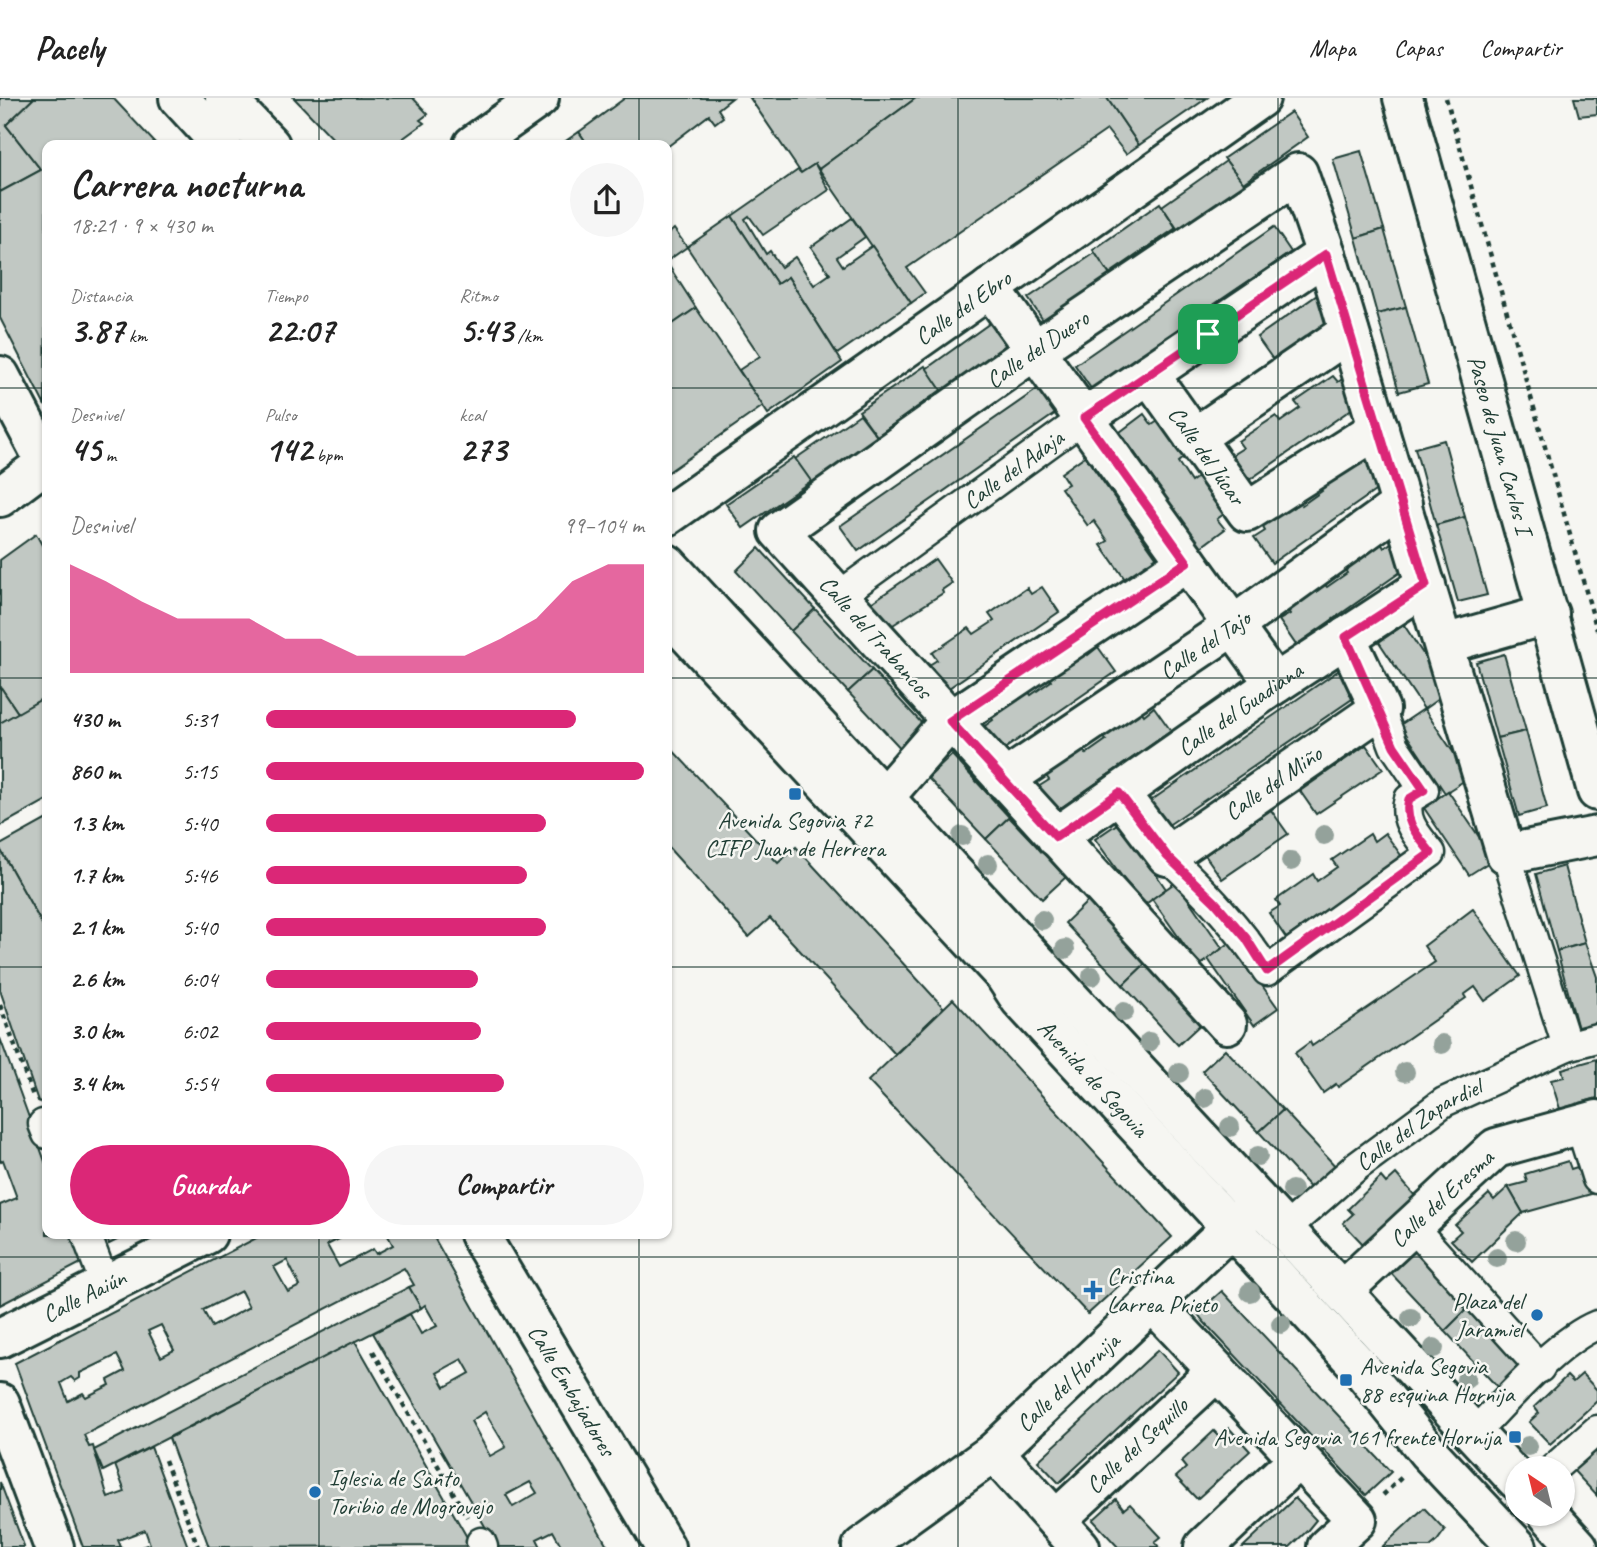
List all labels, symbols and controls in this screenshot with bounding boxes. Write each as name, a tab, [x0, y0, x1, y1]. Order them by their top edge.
text: Pacely	[35, 27, 104, 69]
text: Mapa	[1309, 33, 1356, 63]
text: Capas	[1394, 33, 1442, 63]
text: Compartir	[1480, 33, 1562, 63]
text: Carrera nocturna	[70, 161, 303, 208]
button: share	[570, 163, 644, 237]
text: 18:21 · 9 × 430 m	[70, 211, 213, 240]
street label: Calle del Ebro	[909, 262, 1018, 352]
text: Distancia	[70, 284, 132, 308]
text: Tiempo	[265, 284, 308, 308]
text: Ritmo	[459, 284, 498, 308]
street label: Calle del Duero	[980, 302, 1096, 395]
pin	[1178, 304, 1238, 364]
text: 3.87	[70, 308, 124, 353]
text: 22:07	[265, 308, 334, 353]
text: 5:43	[459, 308, 513, 353]
icon: arrive	[1189, 315, 1227, 353]
text: km	[124, 324, 147, 348]
text: /km	[513, 324, 542, 348]
street label: Paseo de Juan Carlos I	[1461, 352, 1541, 542]
street label: Calle del Júcar	[1161, 400, 1254, 513]
text: Desnivel	[70, 403, 122, 427]
text: Pulso	[265, 403, 297, 427]
text: kcal	[459, 403, 484, 427]
street label: Calle del Adaja	[957, 422, 1071, 516]
text: 45	[70, 427, 101, 472]
text: 142	[265, 427, 312, 472]
text: 273	[459, 427, 506, 472]
text: m	[101, 443, 116, 467]
text: bpm	[312, 443, 343, 467]
text: Desnivel	[70, 511, 132, 540]
text: 99–104 m	[564, 511, 644, 540]
street label: Calle del Trabancos	[813, 569, 940, 706]
street label: Calle del Tajo	[1154, 602, 1258, 686]
street label: Calle del Guadiana	[1171, 654, 1309, 763]
text: 430 m	[70, 705, 120, 734]
text: 5:31	[182, 705, 218, 734]
street label: Calle del Miño	[1218, 738, 1329, 827]
text: 860 m	[70, 757, 120, 786]
text: 5:15	[182, 757, 218, 786]
marker: Avenida Segovia 72 CIFP Juan de Herrera	[787, 786, 803, 802]
place label: Avenida Segovia 72 CIFP Juan de Herrera	[705, 805, 887, 863]
text: 1.3 km	[70, 809, 124, 838]
text: 5:40	[182, 809, 218, 838]
text: 1.7 km	[70, 861, 123, 890]
text: 5:46	[182, 861, 218, 890]
text: 2.1 km	[70, 913, 124, 942]
text: 5:40	[182, 913, 218, 942]
text: 2.6 km	[70, 965, 124, 994]
text: 6:04	[182, 965, 218, 994]
street label: Avenida de Segovia	[1031, 1013, 1156, 1144]
text: 3.0 km	[70, 1017, 124, 1046]
text: 6:02	[182, 1017, 218, 1046]
text: 3.4 km	[70, 1069, 124, 1098]
text: 5:54	[182, 1069, 218, 1098]
street label: Calle del Zapardiel	[1349, 1070, 1490, 1178]
street label: Calle del Eresma	[1383, 1142, 1501, 1254]
button: Guardar	[70, 1145, 350, 1225]
button: Compartir	[364, 1145, 644, 1225]
place label: Cristina Larrea Prieto	[1107, 1261, 1218, 1319]
street label: Calle Aaiún	[37, 1262, 132, 1329]
marker: Cristina Larrea Prieto	[1085, 1282, 1101, 1298]
place label: Plaza del Jaramiel	[1453, 1286, 1527, 1344]
marker: Plaza del Jaramiel	[1529, 1307, 1545, 1323]
street label: Calle Embajadores	[521, 1319, 624, 1463]
street label: Calle del Hornija	[1010, 1325, 1127, 1438]
place label: Avenida Segovia 88 esquina Hornija	[1360, 1351, 1516, 1409]
marker: Avenida Segovia 88 esquina Hornija	[1338, 1372, 1354, 1388]
street label: Calle del Sequillo	[1079, 1390, 1195, 1500]
place label: Avenida Segovia 161 frente Hornija	[1214, 1422, 1502, 1452]
marker: Avenida Segovia 161 frente Hornija	[1507, 1429, 1523, 1445]
north arrow	[1505, 1456, 1575, 1526]
map controls	[1505, 1456, 1575, 1526]
place label: Iglesia de Santo Toribio de Mogrovejo	[329, 1463, 494, 1521]
marker: Iglesia de Santo Toribio de Mogrovejo	[307, 1484, 323, 1500]

